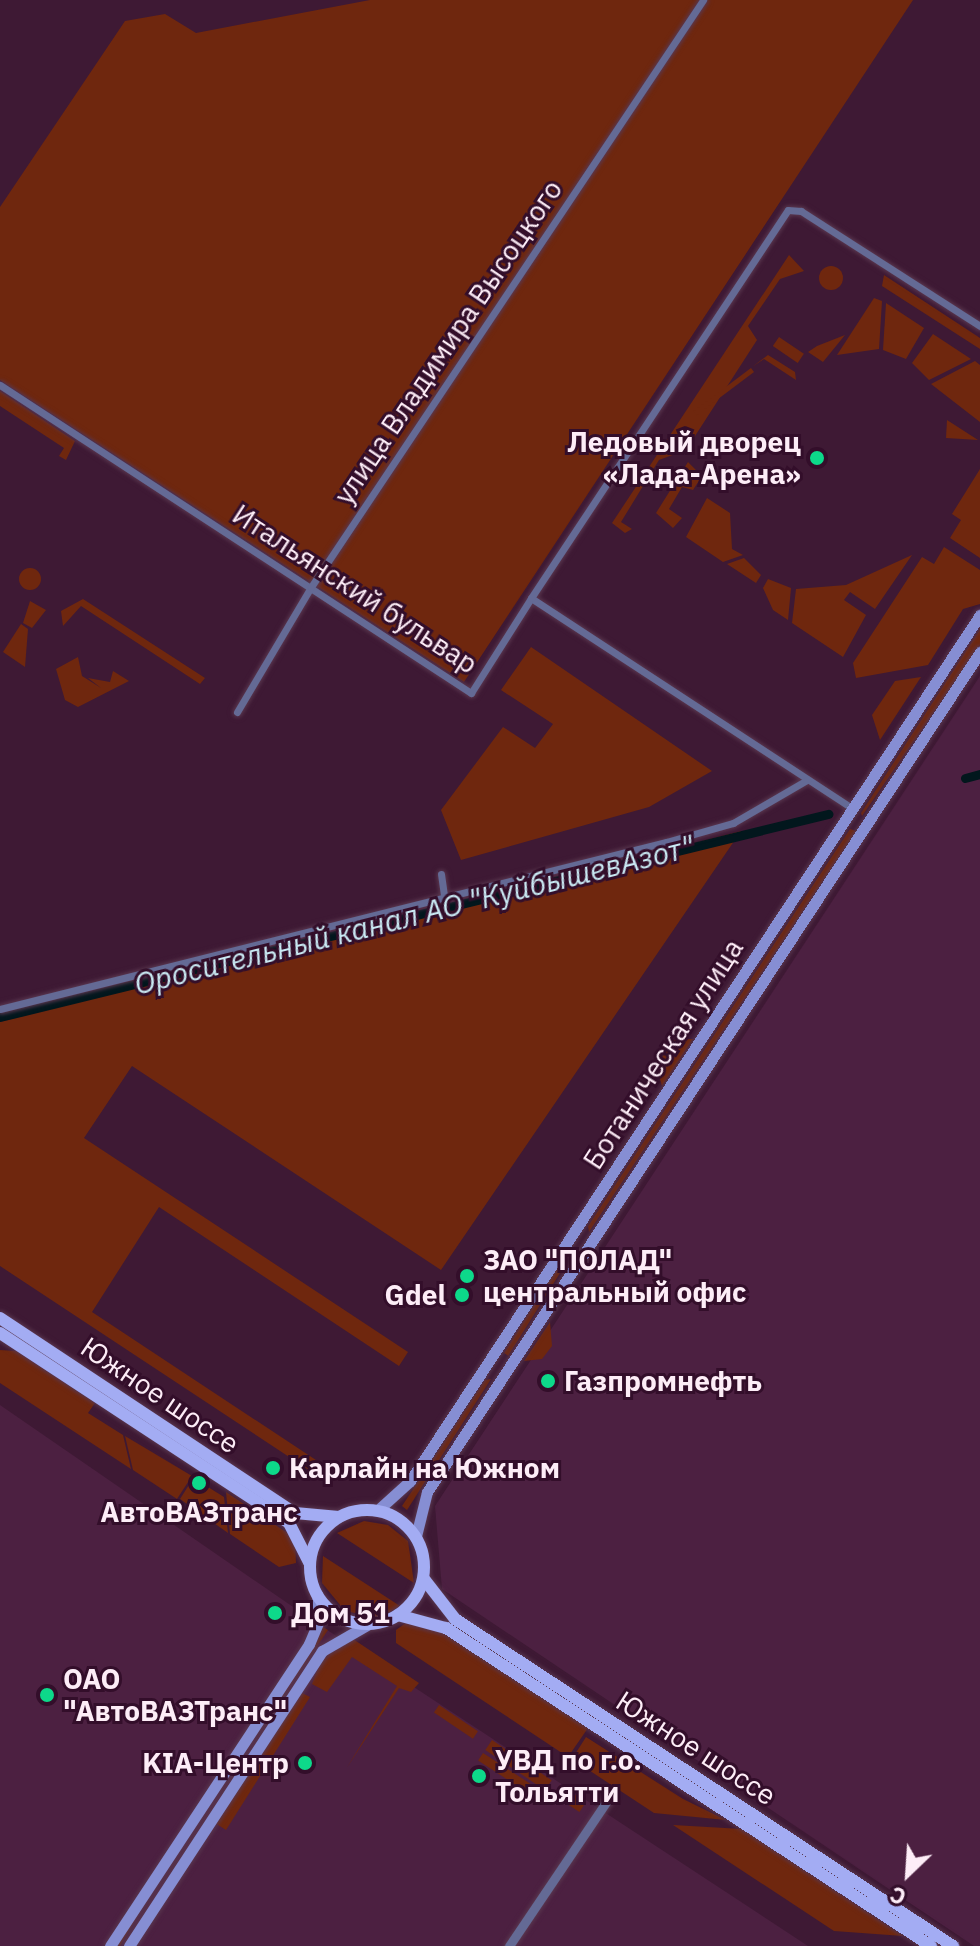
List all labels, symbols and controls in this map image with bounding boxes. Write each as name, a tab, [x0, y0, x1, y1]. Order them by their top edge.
street label: улица Владимира Высоцкого	[327, 174, 569, 510]
place label: Ледовый дворец «Лада-Арена»	[567, 425, 801, 491]
marker: Ледовый дворец «Лада-Арена»	[808, 449, 826, 467]
street label: Итальянский бульвар	[226, 497, 484, 681]
water label: Оросительный канал АО "КуйбышевАзот"	[131, 828, 697, 1002]
street label: Ботаническая улица	[576, 933, 750, 1175]
place label: ЗАО "ПОЛАД" центральный офис	[483, 1243, 747, 1309]
marker: ЗАО "ПОЛАД" центральный офис	[458, 1267, 476, 1285]
place label: Gdel	[385, 1278, 446, 1312]
marker: Gdel	[453, 1286, 471, 1304]
street label: Южное шоссе	[75, 1330, 245, 1460]
place label: Газпромнефть	[564, 1364, 762, 1398]
marker: Газпромнефть	[539, 1372, 557, 1390]
place label: Карлайн на Южном	[289, 1451, 560, 1485]
marker: Карлайн на Южном	[264, 1459, 282, 1477]
marker: АвтоВАЗтранс	[190, 1474, 208, 1492]
place label: АвтоВАЗтранс	[100, 1495, 298, 1529]
place label: Дом 51	[291, 1596, 390, 1630]
marker: Дом 51	[266, 1604, 284, 1622]
place label: ОАО "АвтоВАЗТранс"	[63, 1662, 287, 1728]
street label: Южное шоссе	[610, 1684, 782, 1812]
marker: ОАО "АвтоВАЗТранс"	[38, 1686, 56, 1704]
place label: УВД по г.о. Тольятти	[495, 1743, 642, 1809]
place label: KIA-Центр	[142, 1746, 289, 1780]
marker: KIA-Центр	[296, 1754, 314, 1772]
marker: УВД по г.о. Тольятти	[470, 1767, 488, 1785]
north arrow	[868, 1834, 948, 1914]
text: С	[885, 1880, 910, 1912]

